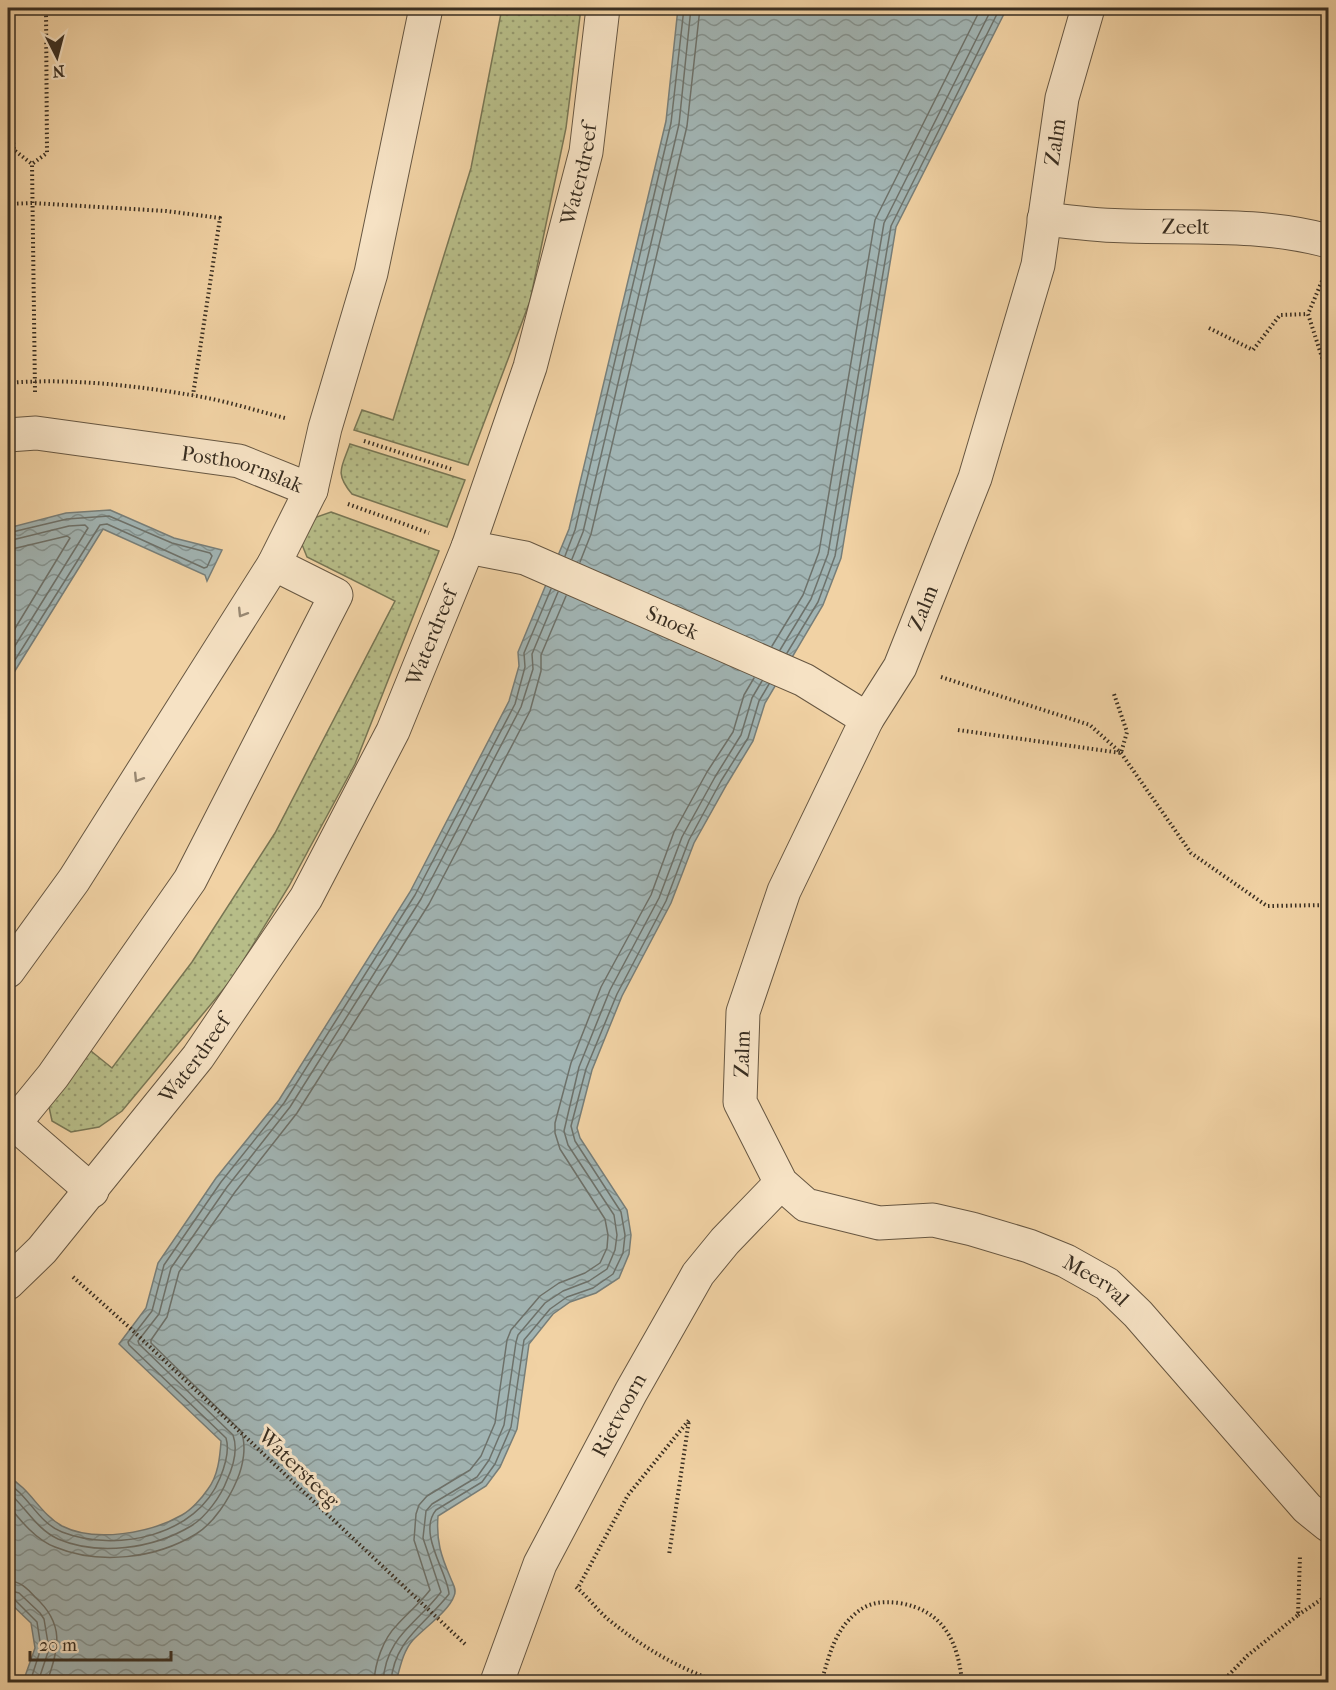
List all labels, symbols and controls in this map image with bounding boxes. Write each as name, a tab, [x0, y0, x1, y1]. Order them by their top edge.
north arrow	[27, 27, 87, 87]
text: N	[51, 61, 66, 82]
street label: Zalm	[1039, 116, 1071, 167]
street label: Waterdreef	[555, 118, 602, 229]
street label: Zeelt	[1162, 215, 1210, 239]
street label: Posthoornslak	[180, 441, 307, 498]
street label: Waterdreef	[400, 580, 464, 690]
street label: Zalm	[903, 581, 943, 634]
street label: Snoek	[643, 601, 702, 645]
one-way arrow	[239, 607, 250, 618]
one-way arrow	[134, 771, 145, 782]
street label: Waterdreef	[153, 1007, 237, 1108]
street label: Zalm	[729, 1029, 755, 1078]
street label: Meerval	[1059, 1250, 1134, 1311]
street label: Rietvoorn	[587, 1369, 651, 1461]
street label: Watersteeg	[253, 1423, 345, 1513]
scale bar	[30, 1624, 171, 1662]
text: 20 m	[39, 1635, 77, 1656]

